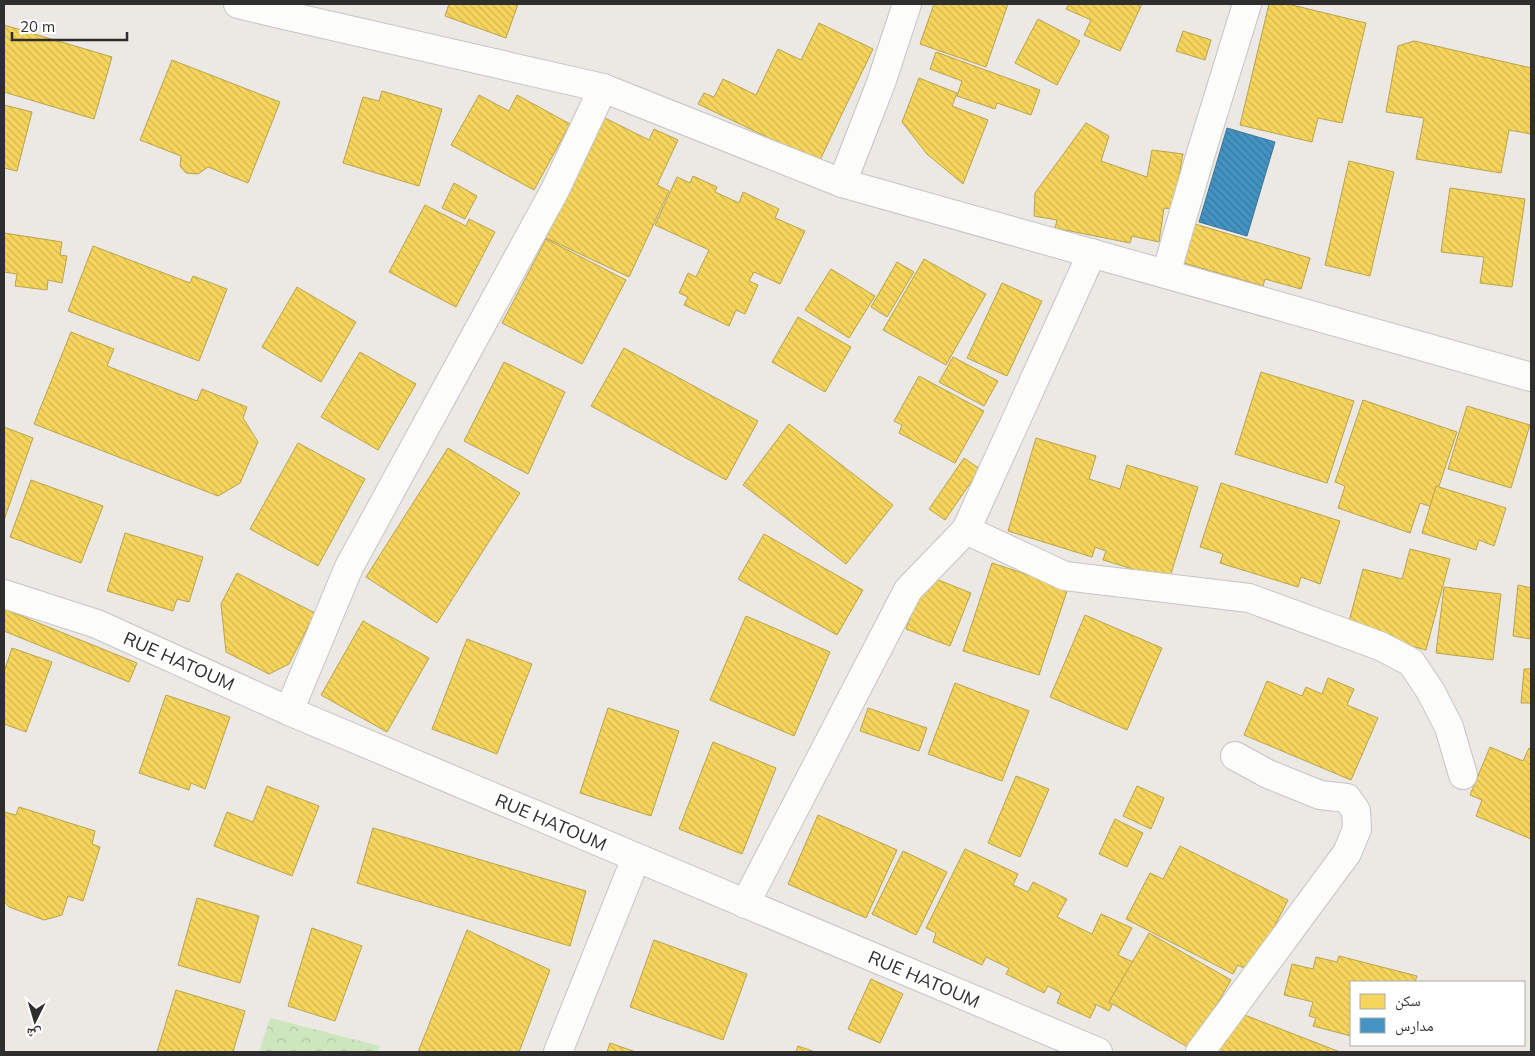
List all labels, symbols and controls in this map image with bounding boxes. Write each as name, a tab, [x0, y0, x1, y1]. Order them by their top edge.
scale bar	[12, 10, 128, 42]
text: 20 m	[20, 17, 55, 36]
street label: RUE HATOUM	[120, 626, 238, 696]
street label: RUE HATOUM	[492, 788, 610, 856]
street label: RUE HATOUM	[865, 945, 983, 1013]
legend	[1350, 981, 1525, 1046]
text: سكن	[1395, 991, 1421, 1011]
north arrow	[10, 996, 60, 1046]
text: مدارس	[1395, 1016, 1434, 1036]
text: ش	[26, 1024, 42, 1044]

